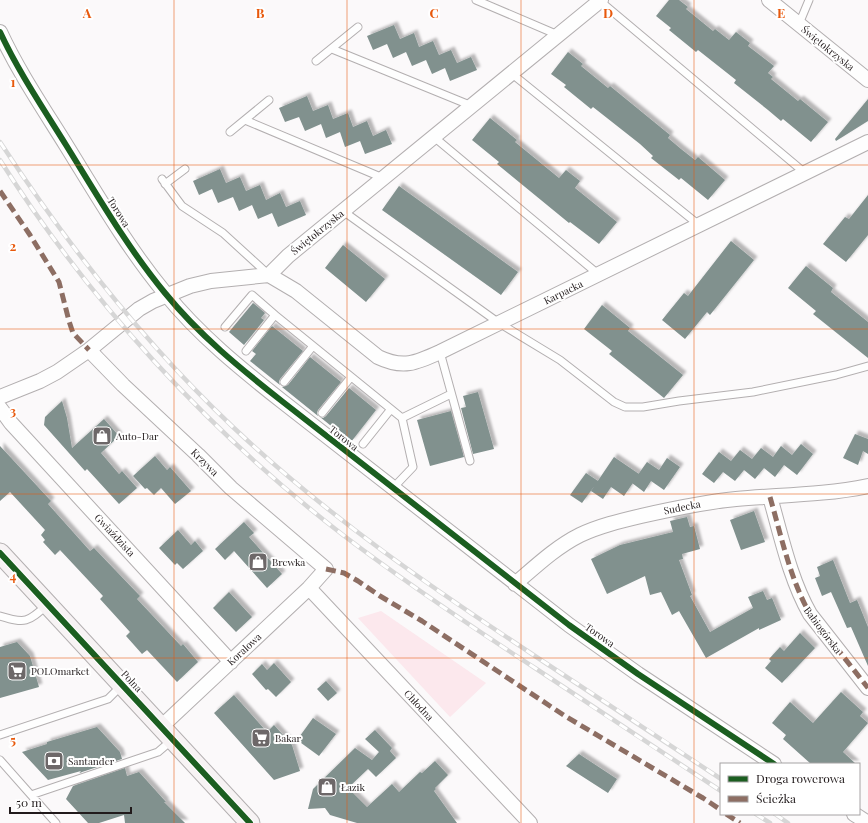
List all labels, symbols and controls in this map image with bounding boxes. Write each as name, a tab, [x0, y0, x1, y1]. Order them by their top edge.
text: A	[82, 4, 92, 21]
text: B	[256, 4, 265, 21]
text: C	[429, 4, 439, 21]
text: D	[603, 4, 613, 21]
text: E	[777, 4, 785, 21]
street label: Świętokrzyska	[799, 22, 857, 74]
text: 1	[11, 73, 16, 90]
street label: Torowa	[104, 194, 134, 230]
street label: Świętokrzyska	[288, 206, 346, 258]
text: 2	[10, 237, 17, 254]
street label: Karpacka	[541, 276, 585, 308]
text: 3	[10, 402, 16, 419]
street label: Torowa	[326, 422, 362, 454]
shop icon: Auto-Dar	[91, 425, 113, 447]
place label: Auto-Dar	[115, 429, 159, 443]
street label: Krzywa	[188, 445, 222, 479]
street label: Sudecka	[662, 497, 702, 517]
street label: Gwiaździsta	[92, 511, 139, 559]
shop icon: Brewka	[247, 551, 269, 573]
place label: Brewka	[272, 555, 305, 569]
text: 4	[10, 567, 17, 584]
street label: Babiogórska	[801, 604, 845, 656]
street label: Torowa	[582, 620, 618, 650]
street label: Koralowa	[224, 629, 264, 669]
supermarket icon: POLOmarket	[6, 660, 28, 682]
place label: POLOmarket	[31, 664, 90, 678]
street label: Polna	[118, 667, 146, 695]
street label: Chłodna	[401, 686, 437, 724]
supermarket icon: Bakar	[250, 727, 272, 749]
text: 5	[10, 731, 16, 748]
place label: Bakar	[275, 731, 302, 745]
bank icon: Santander	[43, 750, 65, 772]
place label: Santander	[68, 754, 115, 768]
legend	[720, 763, 860, 815]
text: Droga rowerowa	[756, 770, 845, 786]
shop icon: Łazik	[316, 776, 338, 798]
place label: Łazik	[341, 780, 366, 794]
scale bar	[10, 789, 131, 815]
text: Ścieżka	[756, 790, 796, 806]
text: 50 m	[16, 794, 42, 810]

